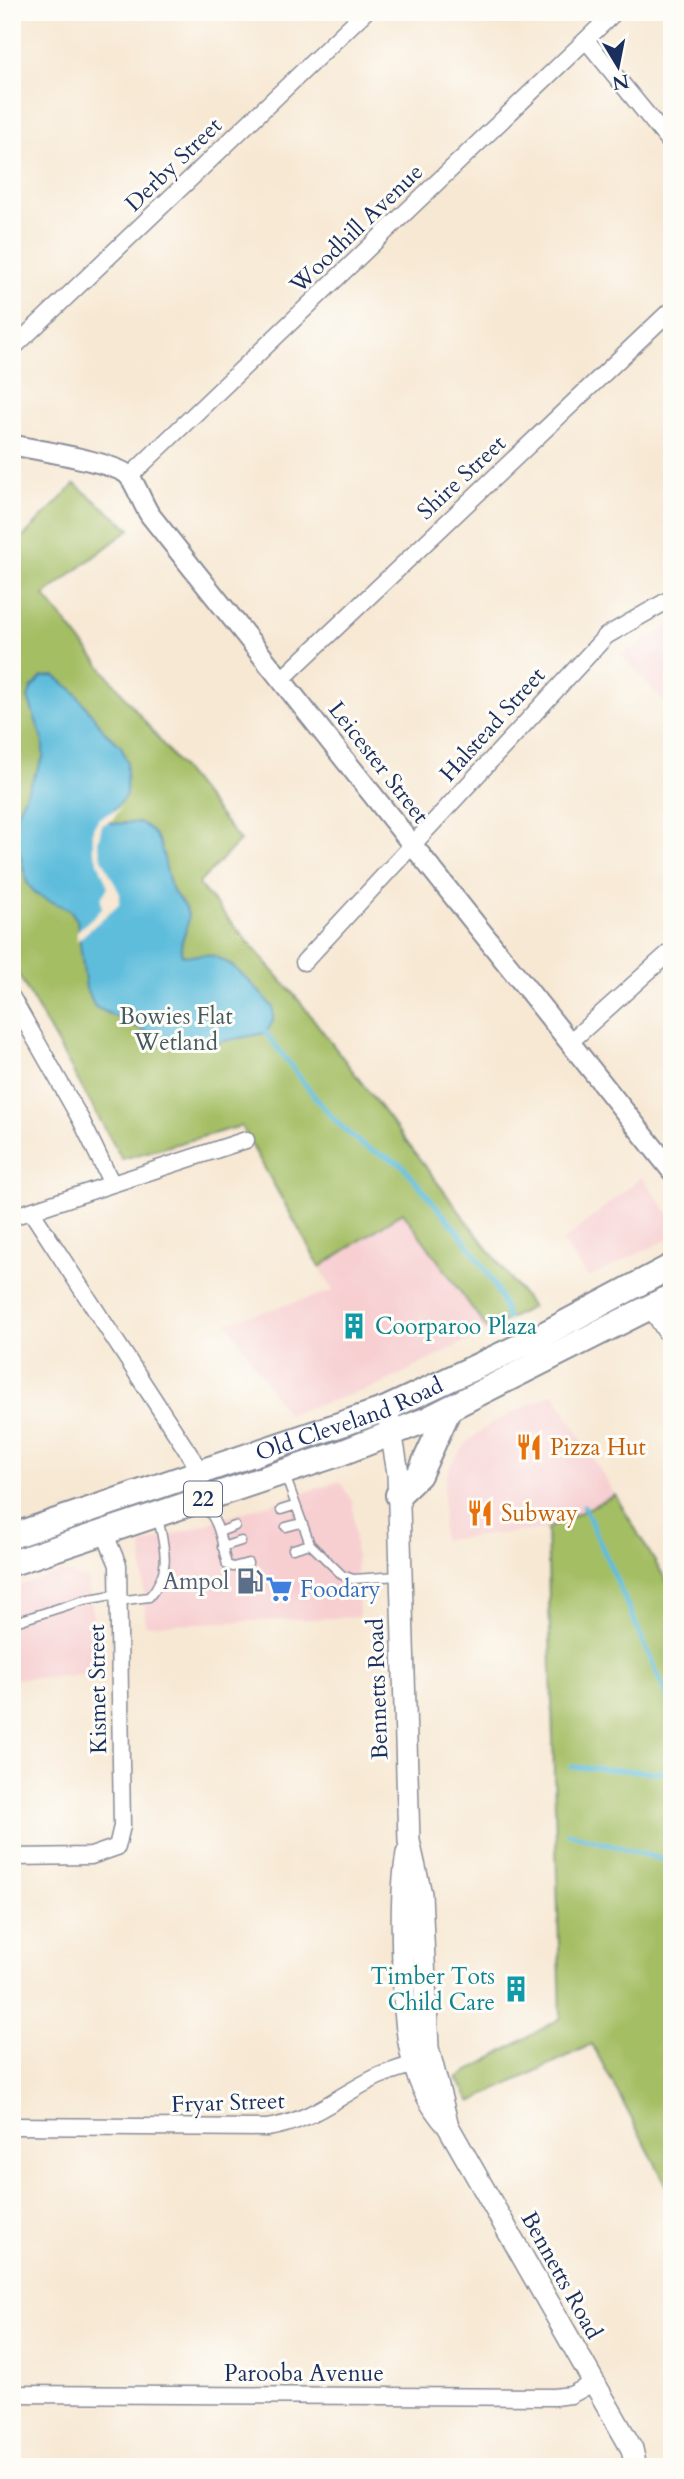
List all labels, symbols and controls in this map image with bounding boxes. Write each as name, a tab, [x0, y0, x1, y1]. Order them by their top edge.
north arrow	[582, 32, 652, 102]
text: N	[610, 68, 631, 96]
street label: Derby Street	[118, 110, 229, 218]
street label: Woodhill Avenue	[282, 157, 430, 301]
street label: Shire Street	[410, 428, 512, 527]
street label: Halstead Street	[433, 660, 552, 788]
street label: Leicester Street	[321, 695, 436, 830]
park label: Bowies Flat Wetland	[119, 1001, 233, 1058]
building icon: Coorparoo Plaza	[339, 1311, 369, 1341]
place label: Coorparoo Plaza	[375, 1311, 537, 1342]
street label: Old Cleveland Road	[251, 1369, 449, 1468]
restaurant icon: Pizza Hut	[514, 1432, 544, 1462]
place label: Pizza Hut	[550, 1432, 646, 1463]
road number: 22	[184, 1482, 222, 1516]
restaurant icon: Subway	[465, 1498, 495, 1528]
place label: Subway	[501, 1498, 578, 1529]
place label: Ampol	[163, 1566, 229, 1597]
fuel station icon: Ampol	[235, 1566, 265, 1596]
supermarket icon: Foodary	[264, 1574, 294, 1604]
place label: Foodary	[300, 1574, 381, 1605]
street label: Bennetts Road	[360, 1617, 395, 1760]
street label: Kismet Street	[81, 1624, 114, 1754]
place label: Timber Tots Child Care	[371, 1961, 495, 2018]
building icon: Timber Tots Child Care	[501, 1974, 531, 2004]
street label: Fryar Street	[171, 2085, 285, 2120]
street label: Bennetts Road	[514, 2206, 610, 2345]
street label: Parooba Avenue	[224, 2358, 384, 2389]

